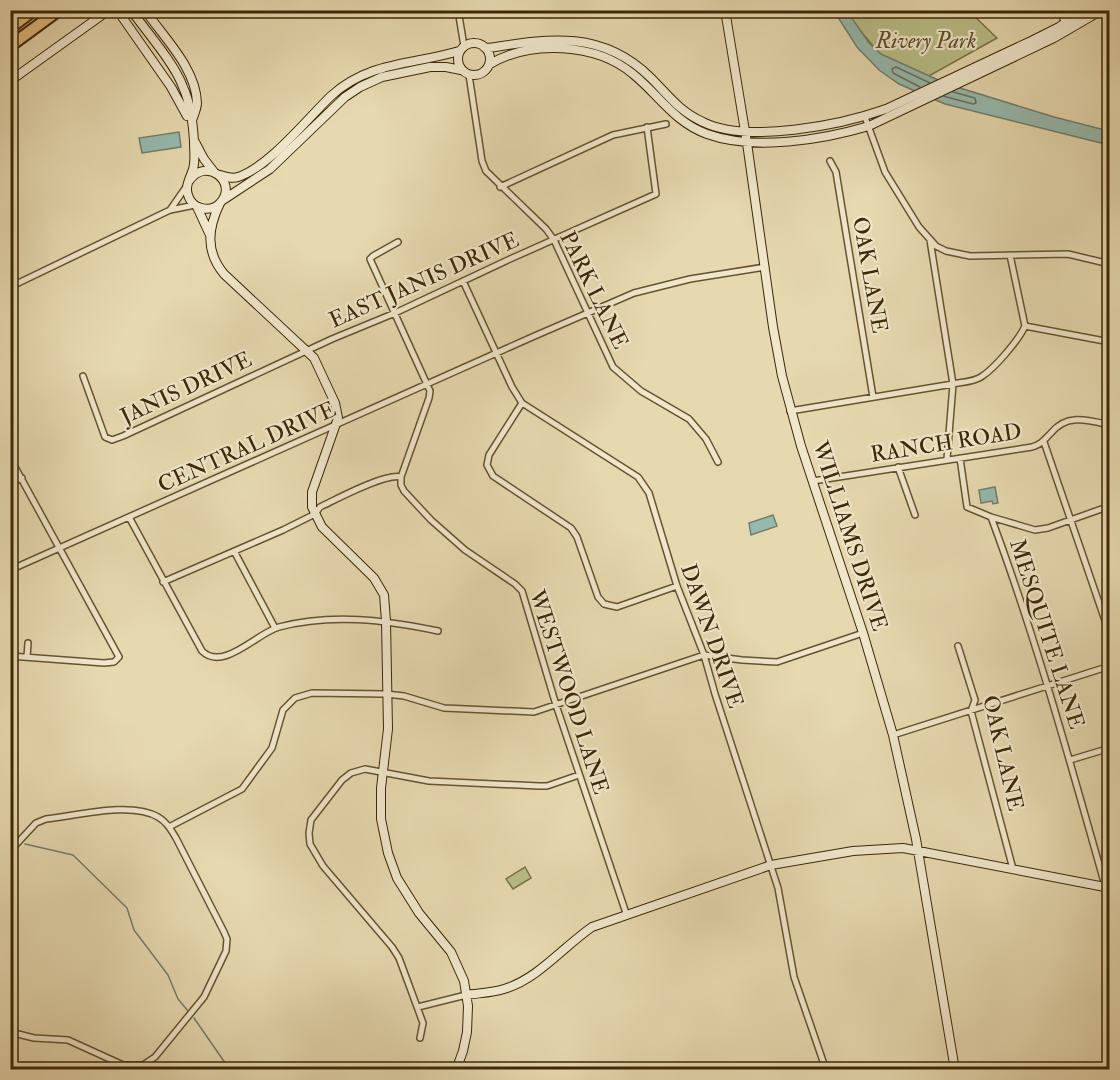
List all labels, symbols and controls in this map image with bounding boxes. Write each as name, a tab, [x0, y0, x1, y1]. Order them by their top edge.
park label: Rivery Park	[875, 27, 976, 55]
street label: OAK LANE	[846, 215, 894, 335]
street label: EAST JANIS DRIVE	[325, 225, 523, 334]
street label: PARK LANE	[553, 226, 635, 354]
street label: JANIS DRIVE	[115, 345, 256, 431]
street label: CENTRAL DRIVE	[154, 395, 341, 499]
street label: RANCH ROAD	[868, 417, 1024, 469]
street label: WILLIAMS DRIVE	[806, 437, 894, 635]
street label: MESQUITE LANE	[1003, 536, 1091, 733]
street label: DAWN DRIVE	[674, 560, 750, 712]
street label: WESTWOOD LANE	[522, 585, 615, 798]
street label: OAK LANE	[976, 693, 1030, 814]

